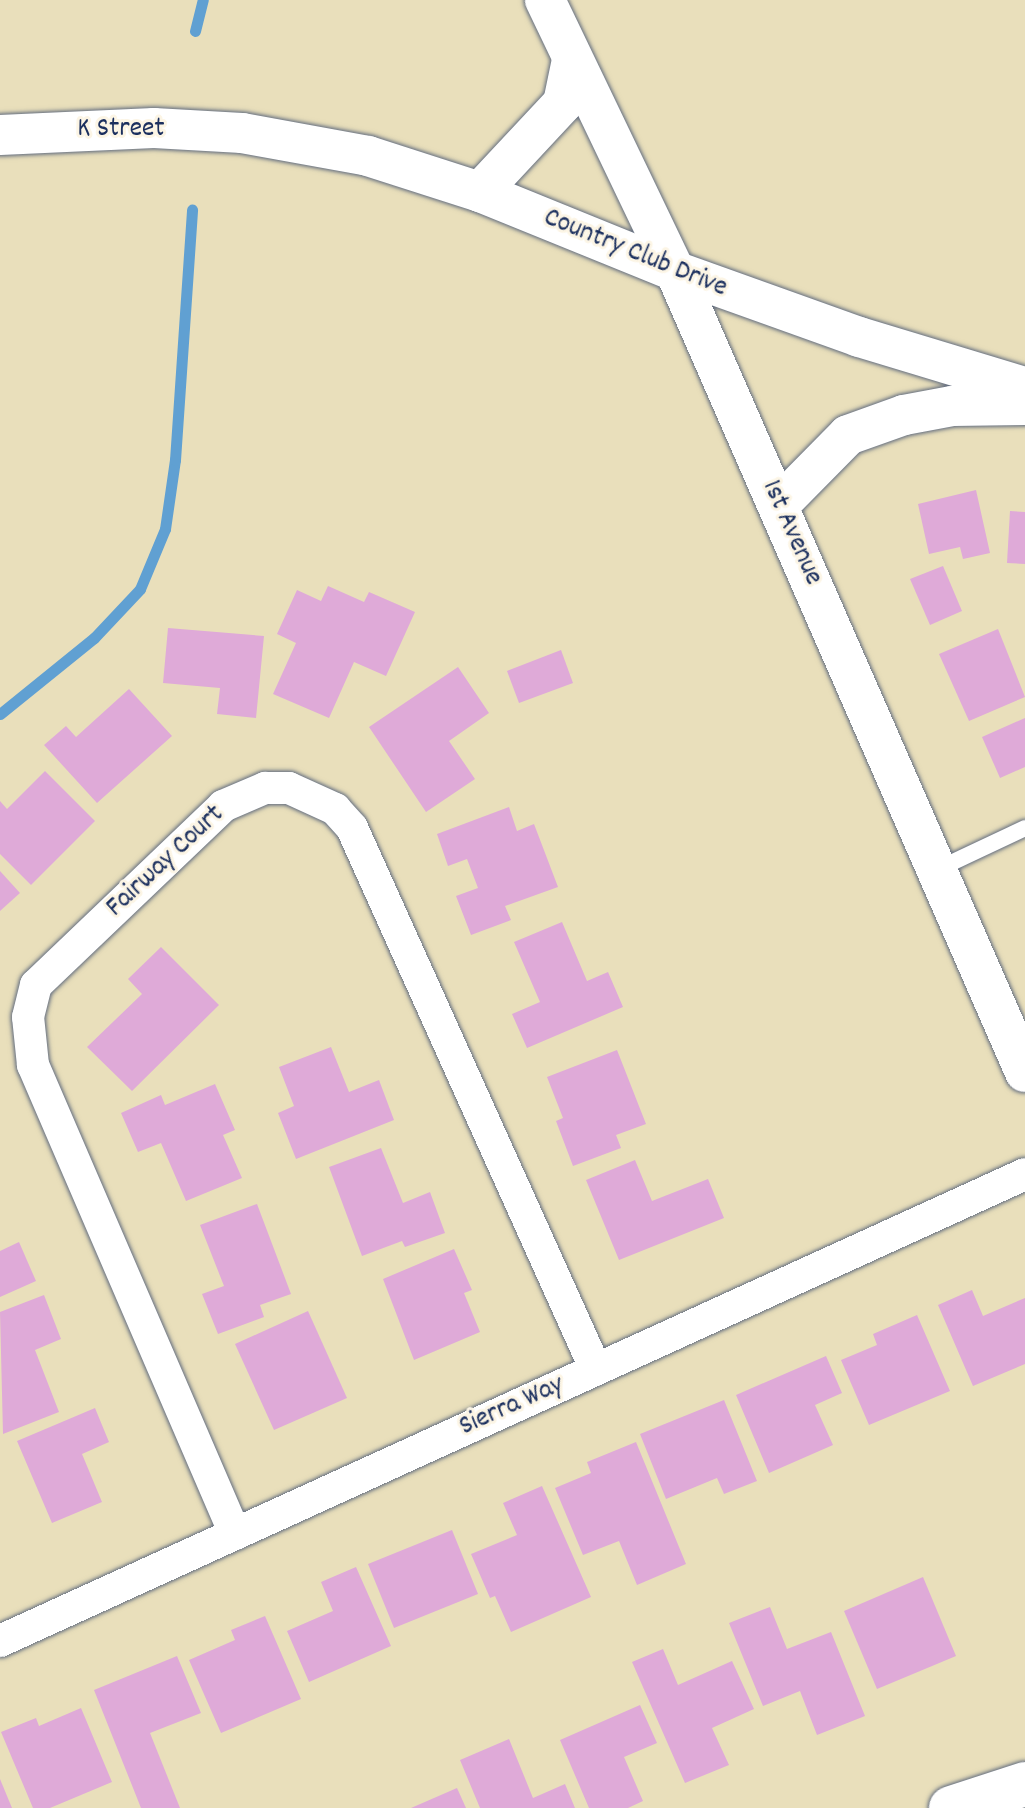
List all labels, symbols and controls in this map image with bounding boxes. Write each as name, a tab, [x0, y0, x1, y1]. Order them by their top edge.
street label: K Street	[77, 113, 165, 147]
street label: Country Club Drive	[538, 202, 732, 306]
street label: 1st Avenue	[753, 475, 829, 591]
street label: Fairway Court	[100, 799, 232, 925]
street label: Sierra Way	[455, 1369, 569, 1445]

